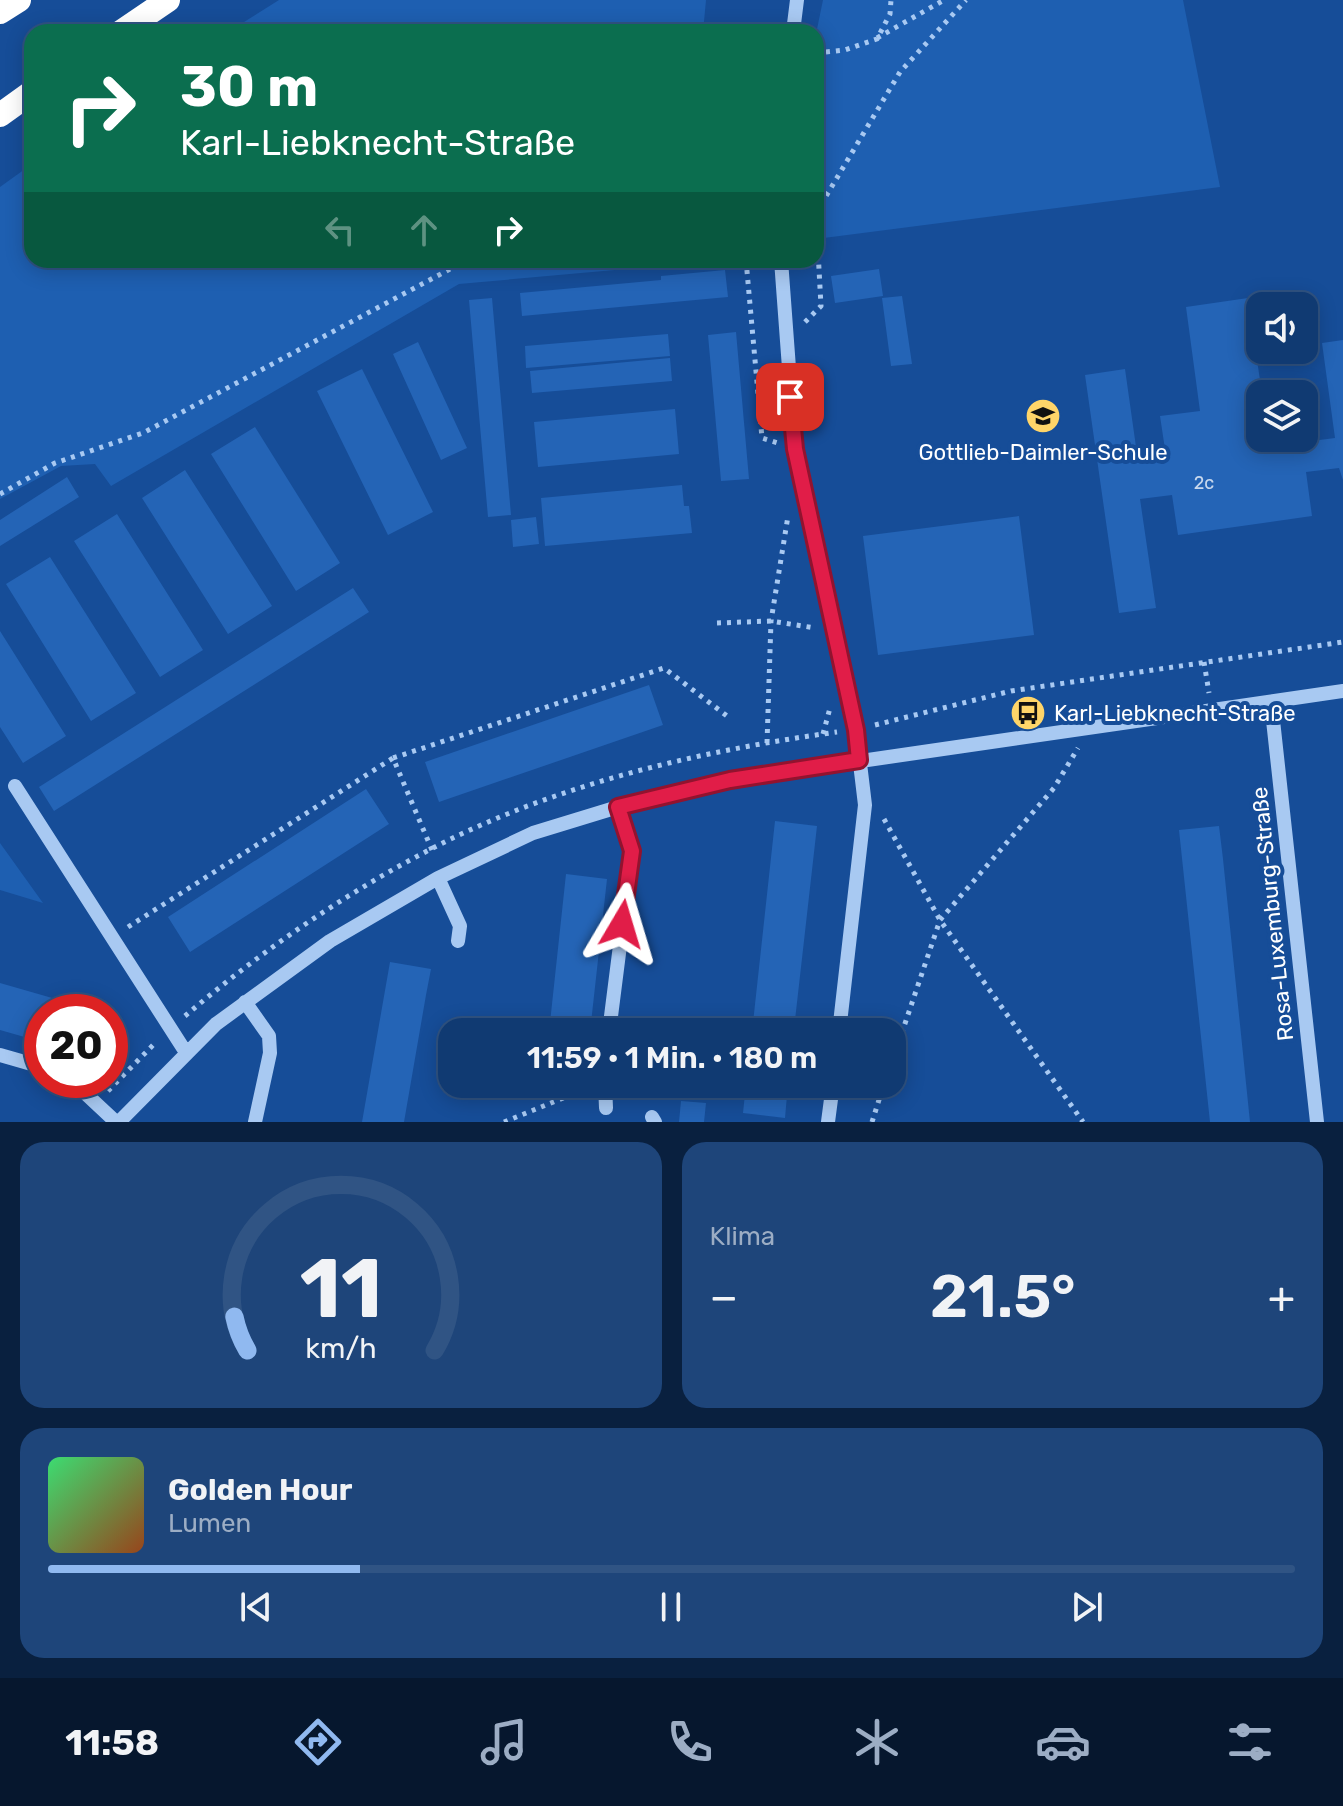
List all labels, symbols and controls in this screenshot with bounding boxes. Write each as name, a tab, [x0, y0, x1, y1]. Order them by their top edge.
text: 30 m	[180, 54, 318, 120]
icon: right	[48, 56, 152, 160]
text: Karl-Liebknecht-Straße	[180, 121, 575, 164]
icon: left	[318, 208, 362, 252]
icon: ahead	[402, 208, 446, 252]
icon: right	[486, 208, 530, 252]
map controls	[1246, 292, 1318, 452]
button: sound	[1246, 292, 1318, 364]
pin	[756, 363, 824, 431]
icon: arrive	[768, 375, 812, 419]
button: layers	[1246, 380, 1318, 452]
school or university icon: Gottlieb-Daimler-Schule	[1024, 397, 1062, 435]
place label: Gottlieb-Daimler-Schule	[918, 439, 1168, 466]
house number: 2c	[1194, 472, 1214, 494]
bus stop icon: Karl-Liebknecht-Straße	[1009, 694, 1047, 732]
place label: Karl-Liebknecht-Straße	[1054, 700, 1295, 727]
street label: Rosa-Luxemburg-Straße	[1246, 786, 1299, 1042]
position arrow	[580, 882, 664, 966]
speed limit sign: 20	[24, 994, 128, 1098]
text: 11:59 · 1 Min. · 180 m	[527, 1040, 817, 1076]
text: Klima	[710, 1221, 775, 1252]
text: 11	[299, 1239, 382, 1338]
text: 21.5°	[930, 1261, 1076, 1332]
text: −	[710, 1271, 738, 1323]
text: +	[1268, 1271, 1295, 1323]
text: km/h	[305, 1331, 376, 1365]
text: Golden Hour	[168, 1472, 352, 1508]
text: Lumen	[168, 1508, 251, 1539]
icon: previous	[234, 1585, 278, 1629]
icon: pause	[649, 1585, 693, 1629]
icon: next	[1065, 1585, 1109, 1629]
icon: directions	[290, 1714, 346, 1770]
icon: music	[476, 1714, 532, 1770]
icon: phone	[662, 1714, 718, 1770]
icon: climate	[849, 1714, 905, 1770]
icon: car	[1035, 1714, 1091, 1770]
icon: filters	[1222, 1714, 1278, 1770]
text: 11:58	[65, 1721, 159, 1764]

